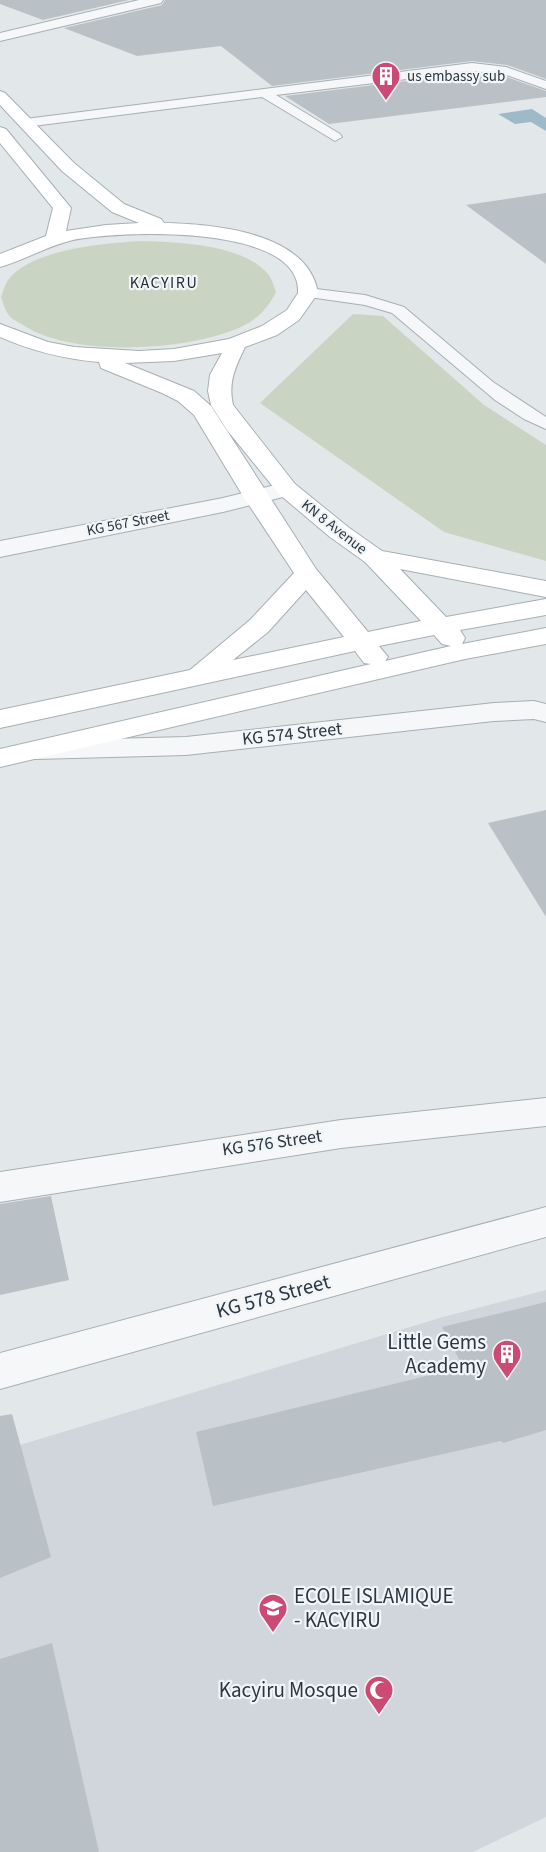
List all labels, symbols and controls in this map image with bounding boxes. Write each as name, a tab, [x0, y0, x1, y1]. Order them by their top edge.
building icon: us embassy sub	[370, 60, 402, 102]
place label: us embassy sub	[407, 66, 505, 87]
district label: KACYIRU	[130, 272, 198, 294]
street label: KN 8 Avenue	[297, 495, 371, 559]
street label: KG 567 Street	[85, 505, 171, 541]
street label: KG 574 Street	[241, 716, 343, 752]
street label: KG 576 Street	[221, 1124, 323, 1162]
street label: KG 578 Street	[213, 1266, 333, 1326]
place label: Little Gems Academy	[387, 1327, 486, 1381]
building icon: Little Gems Academy	[491, 1338, 523, 1380]
place label: ECOLE ISLAMIQUE - KACYIRU	[294, 1581, 454, 1635]
school or university icon: ECOLE ISLAMIQUE - KACYIRU	[257, 1592, 289, 1634]
mosque icon: Kacyiru Mosque	[363, 1674, 395, 1716]
place label: Kacyiru Mosque	[219, 1675, 358, 1705]

